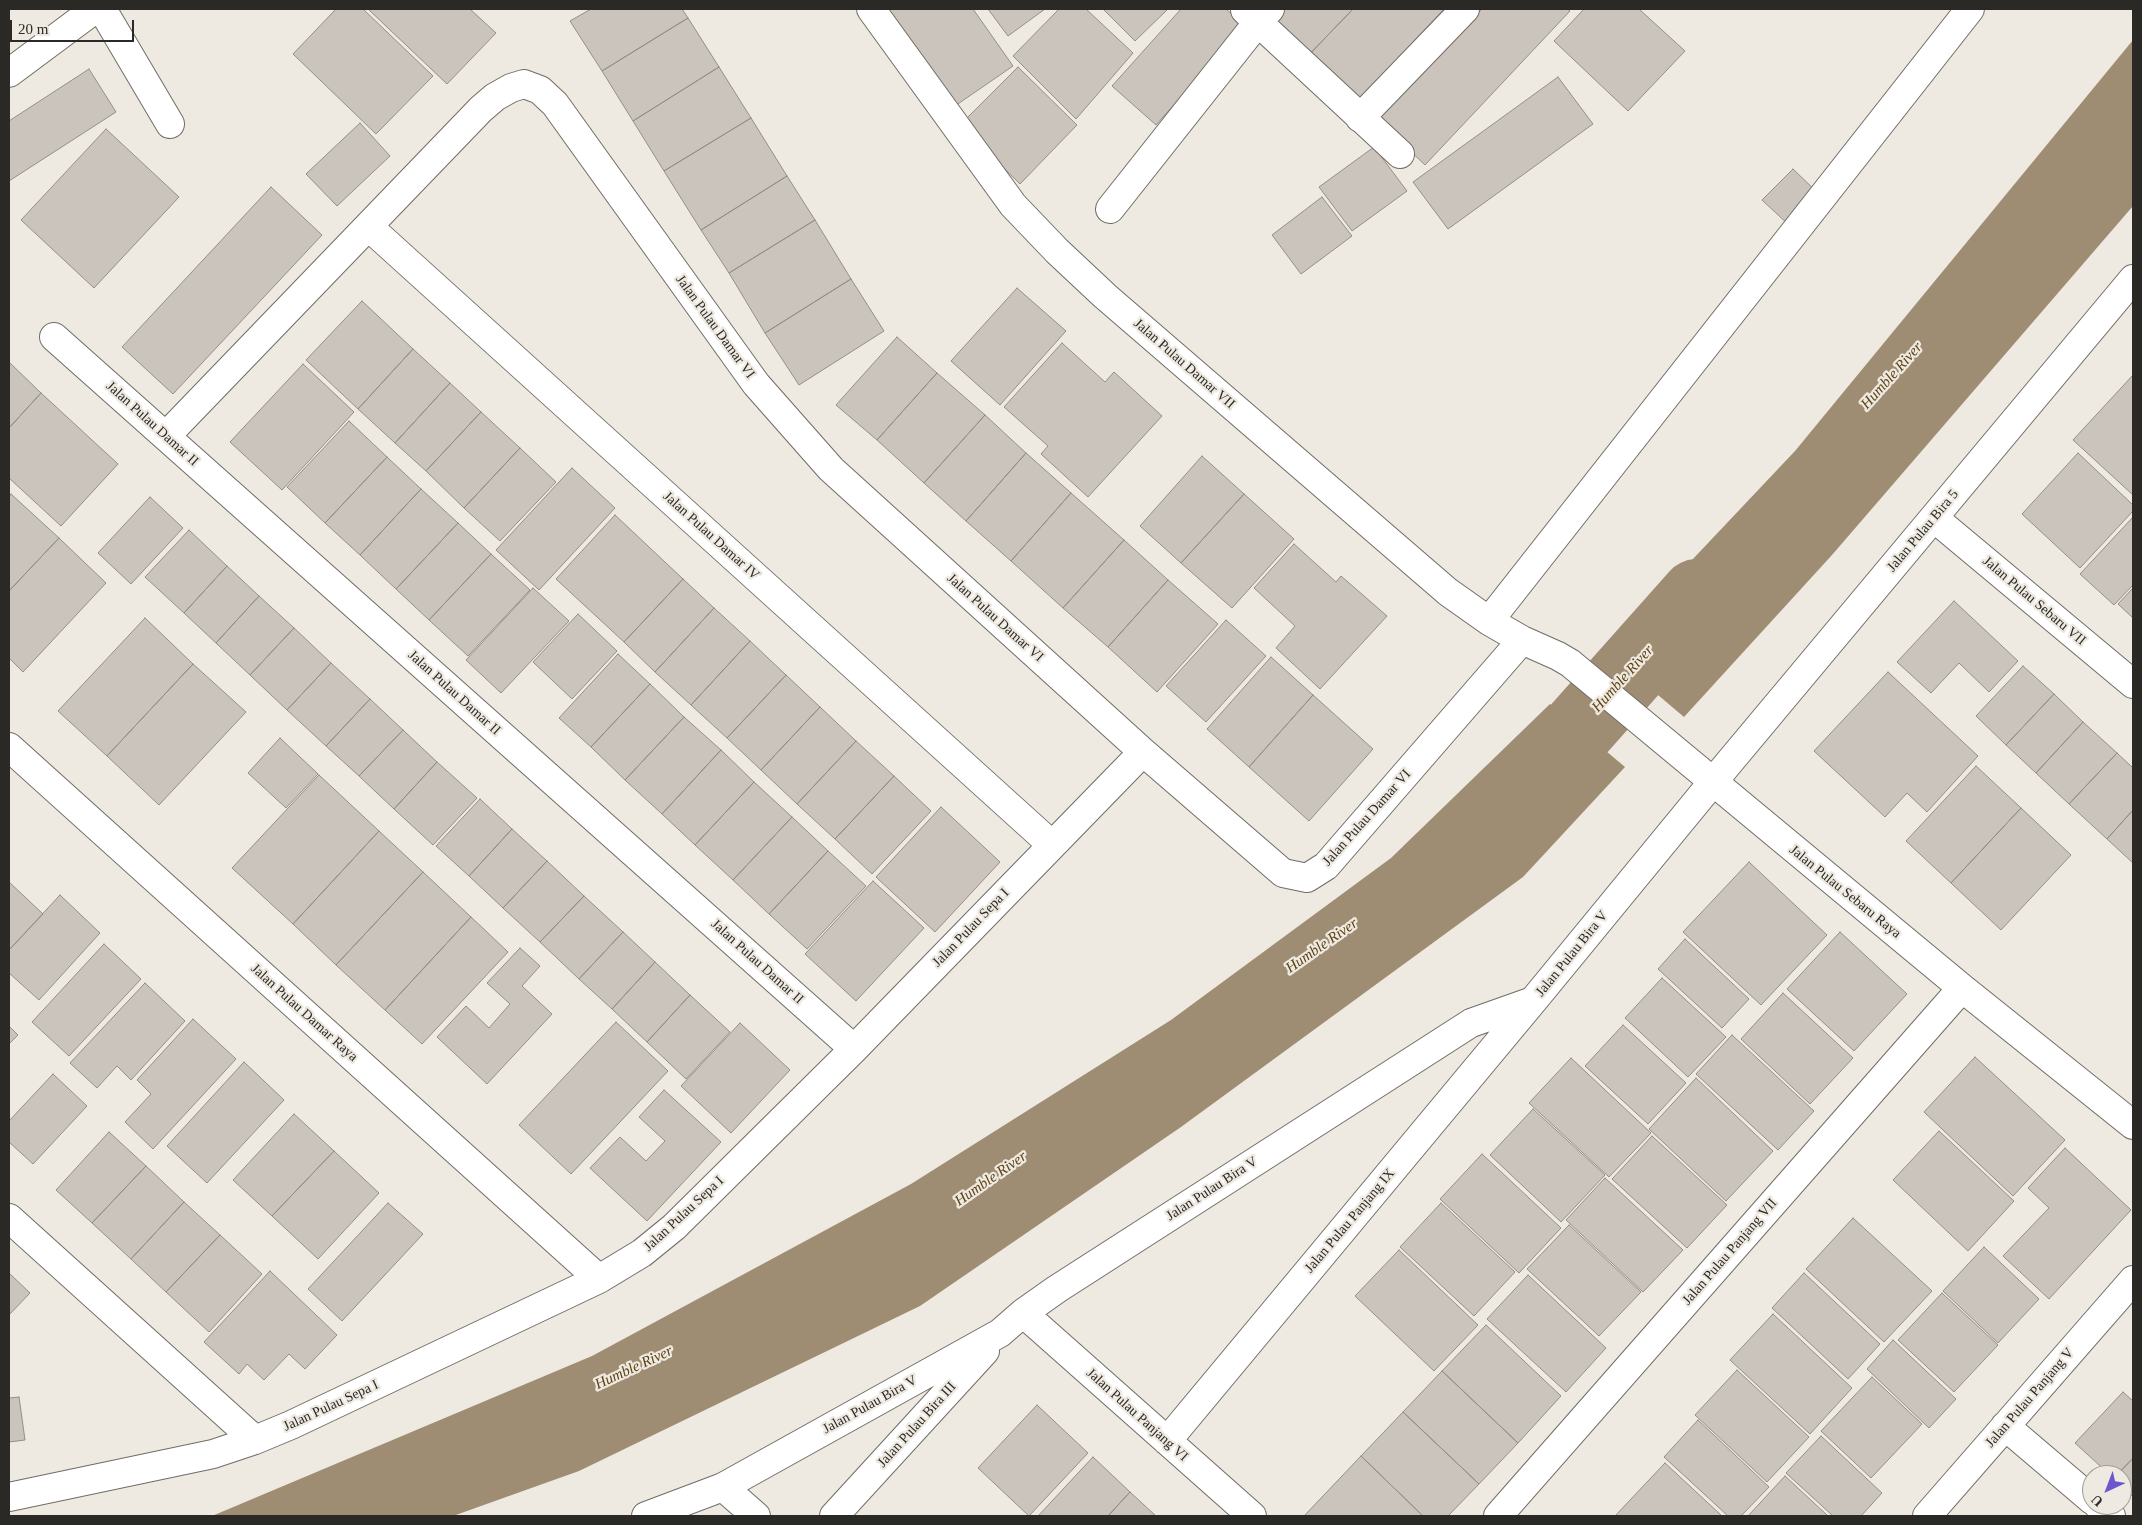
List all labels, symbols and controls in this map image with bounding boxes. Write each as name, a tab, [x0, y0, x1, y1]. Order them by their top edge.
scale bar	[12, 10, 136, 42]
text: 20 m	[18, 21, 48, 37]
street label: Jalan Pulau Damar VI	[672, 272, 758, 382]
street label: Jalan Pulau Damar VII	[1130, 315, 1238, 413]
water label: Humble River	[1857, 339, 1927, 413]
street label: Jalan Pulau Damar II	[102, 378, 202, 470]
street label: Jalan Pulau Bira 5	[1884, 486, 1962, 576]
street label: Jalan Pulau Damar IV	[659, 488, 763, 584]
street label: Jalan Pulau Sebaru VII	[1979, 553, 2089, 649]
street label: Jalan Pulau Damar VI	[943, 570, 1047, 666]
water label: Humble River	[1588, 642, 1658, 716]
street label: Jalan Pulau Damar II	[404, 647, 504, 739]
street label: Jalan Pulau Damar VI	[1319, 766, 1415, 870]
street label: Jalan Pulau Sebaru Raya	[1786, 842, 1904, 942]
street label: Jalan Pulau Sepa I	[929, 885, 1013, 971]
street label: Jalan Pulau Bira V	[1532, 908, 1612, 1000]
water label: Humble River	[1283, 915, 1361, 977]
street label: Jalan Pulau Damar II	[707, 916, 807, 1008]
street label: Jalan Pulau Damar Raya	[247, 961, 361, 1065]
water label: Humble River	[952, 1148, 1030, 1210]
street label: Jalan Pulau Bira V	[1163, 1153, 1261, 1225]
street label: Jalan Pulau Panjang IX	[1301, 1165, 1399, 1277]
street label: Jalan Pulau Sepa I	[641, 1173, 727, 1255]
street label: Jalan Pulau Panjang VII	[1679, 1195, 1781, 1309]
water label: Humble River	[592, 1342, 676, 1394]
street label: Jalan Pulau Panjang V	[1982, 1345, 2078, 1451]
street label: Jalan Pulau Panjang VI	[1083, 1365, 1191, 1465]
street label: Jalan Pulau Bira V	[820, 1372, 920, 1438]
street label: Jalan Pulau Sepa I	[281, 1377, 381, 1435]
street label: Jalan Pulau Bira III	[874, 1379, 960, 1471]
north arrow	[2082, 1465, 2132, 1515]
text: U	[2088, 1492, 2106, 1510]

